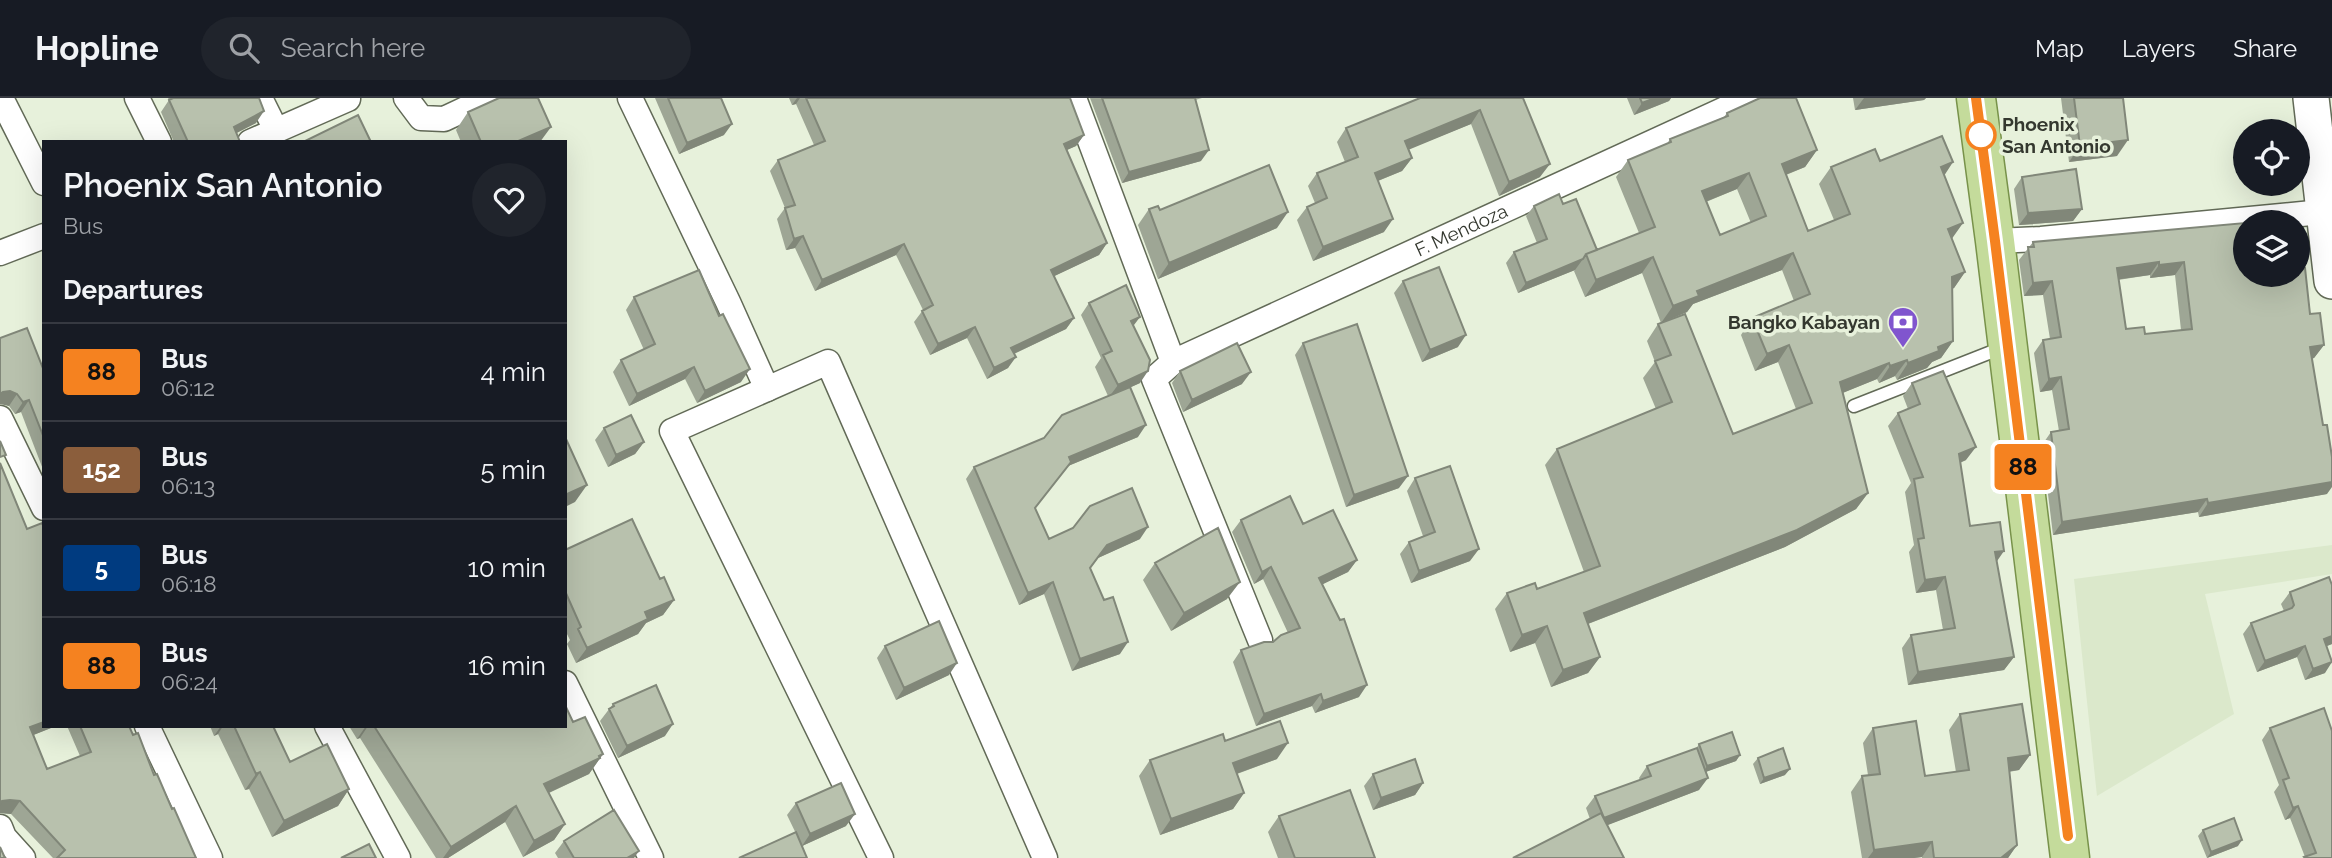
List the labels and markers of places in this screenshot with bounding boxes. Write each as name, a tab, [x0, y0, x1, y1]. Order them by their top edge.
place label: Phoenix San Antonio	[2002, 113, 2111, 157]
marker: Phoenix San Antonio	[1966, 120, 1996, 150]
bank icon: Bangko Kabayan	[1886, 305, 1920, 349]
place label: Bangko Kabayan	[1728, 311, 1880, 333]

